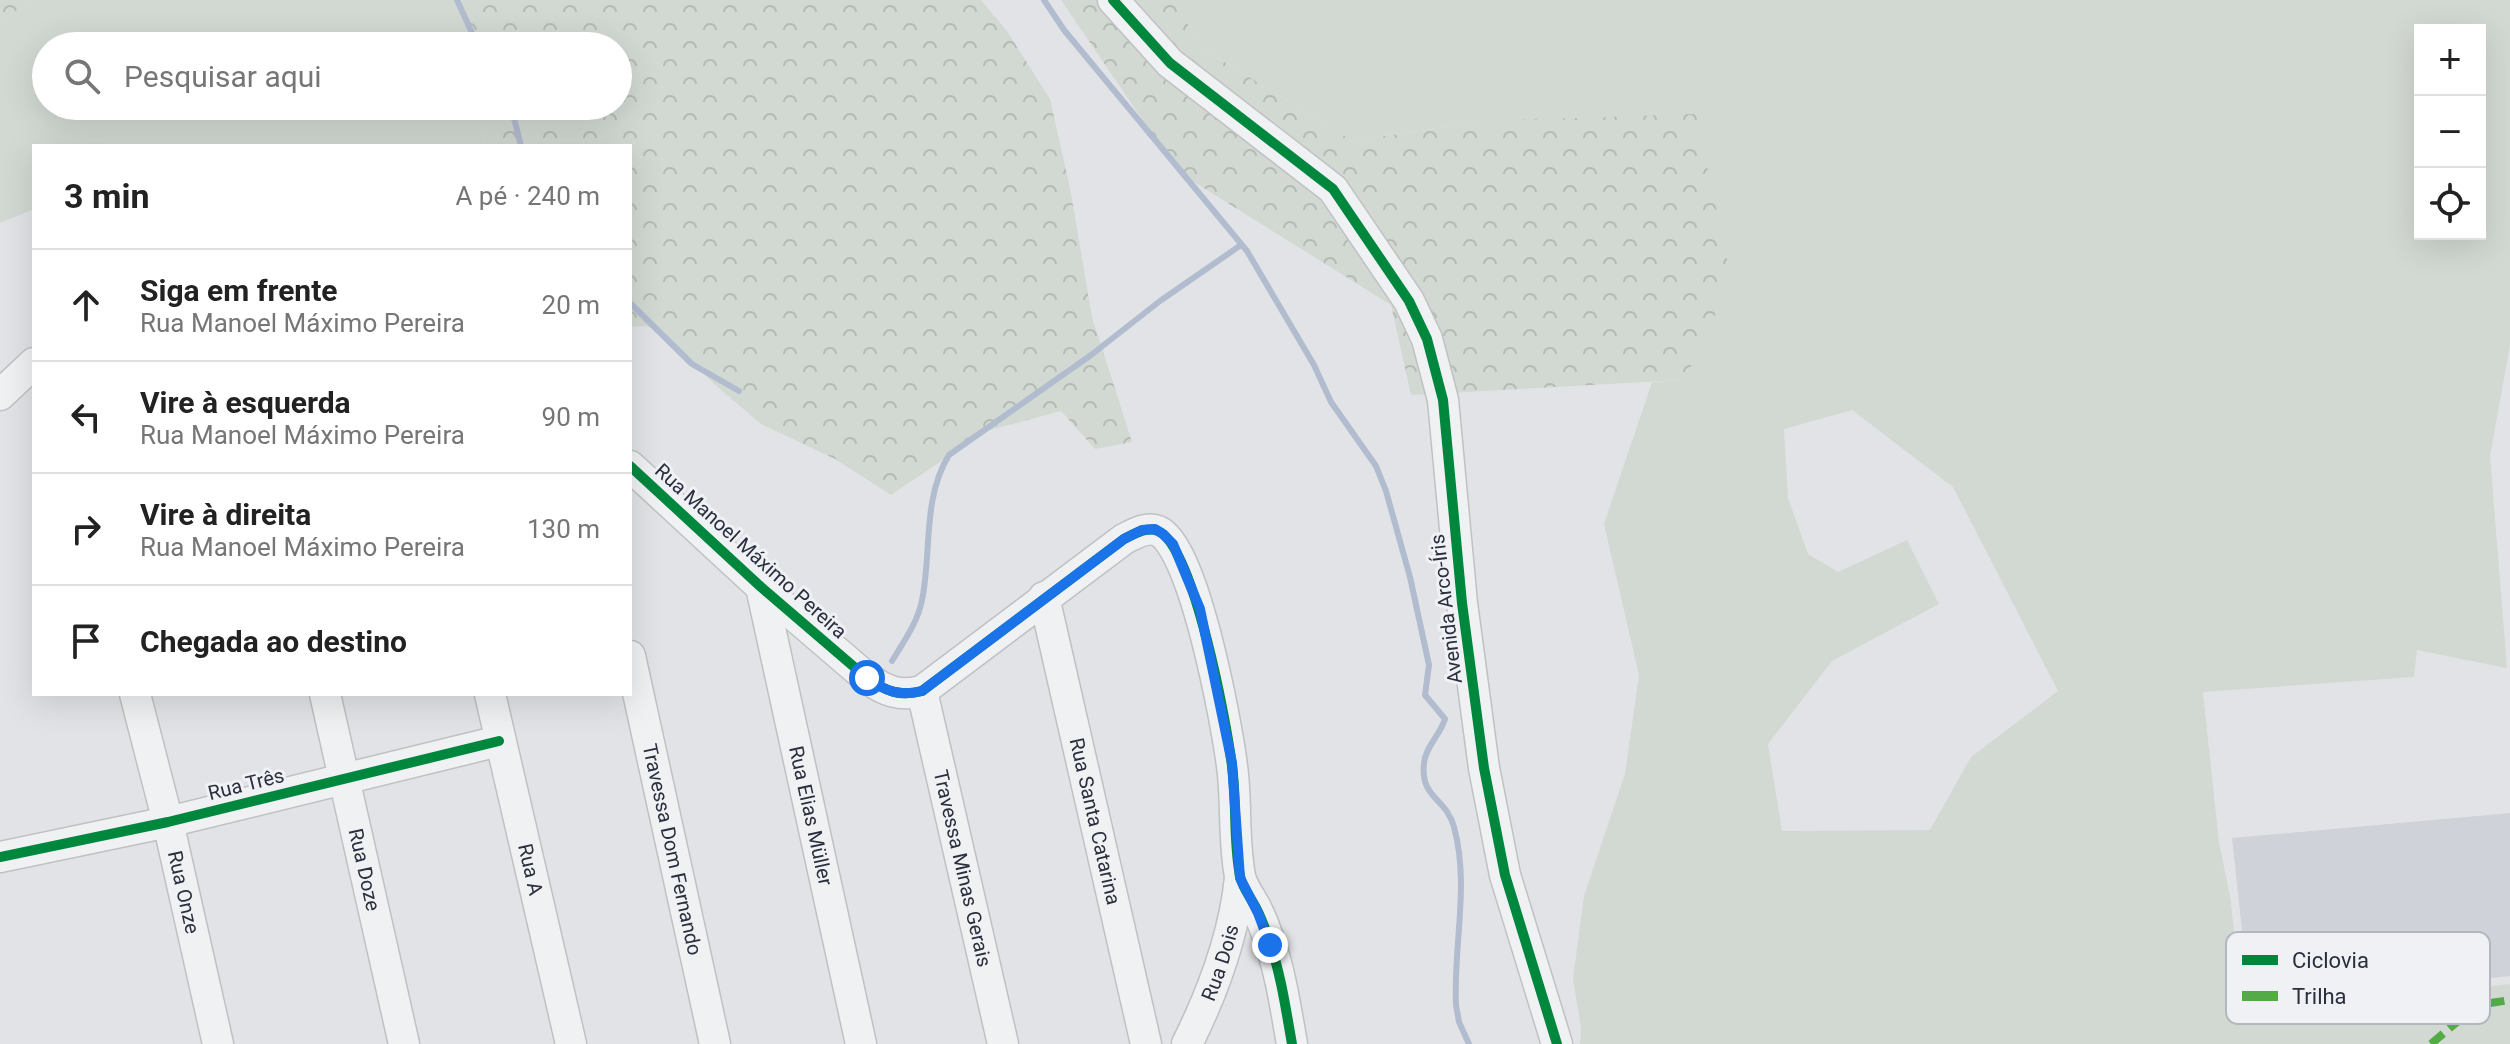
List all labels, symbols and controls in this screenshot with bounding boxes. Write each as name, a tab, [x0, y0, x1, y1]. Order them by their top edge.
map controls	[2414, 24, 2486, 240]
button: +	[2414, 24, 2486, 96]
search box	[32, 32, 632, 120]
icon: search	[60, 54, 104, 98]
text: Pesquisar aqui	[124, 59, 322, 94]
button: −	[2414, 96, 2486, 168]
button: locate	[2414, 168, 2486, 240]
text: 3 min	[64, 176, 149, 216]
text: A pé · 240 m	[455, 181, 600, 211]
text: Siga em frente	[140, 273, 338, 308]
icon: ahead	[64, 283, 108, 327]
text: 20 m	[542, 290, 600, 320]
text: Rua Manoel Máximo Pereira	[140, 308, 465, 338]
text: Vire à esquerda	[140, 385, 351, 420]
icon: left	[64, 395, 108, 439]
text: 90 m	[542, 402, 600, 432]
text: Rua Manoel Máximo Pereira	[140, 420, 465, 450]
street label: Rua Manoel Máximo Pereira	[650, 458, 852, 644]
text: Vire à direita	[140, 497, 311, 532]
icon: right	[64, 507, 108, 551]
text: 130 m	[527, 514, 600, 544]
text: Rua Manoel Máximo Pereira	[140, 532, 465, 562]
street label: Avenida Arco-Íris	[1425, 533, 1467, 685]
icon: arrive	[64, 619, 108, 663]
text: Chegada ao destino	[140, 624, 407, 659]
route start	[849, 660, 885, 696]
street label: Rua Santa Catarina	[1065, 736, 1126, 907]
street label: Travessa Dom Fernando	[638, 741, 707, 957]
street label: Rua Elias Müller	[784, 744, 838, 888]
street label: Rua Três	[205, 763, 287, 805]
street label: Travessa Minas Gerais	[928, 768, 997, 969]
street label: Rua Doze	[344, 826, 386, 913]
street label: Rua A	[513, 841, 548, 898]
street label: Rua Onze	[163, 848, 205, 936]
street label: Rua Dois	[1196, 922, 1244, 1004]
route end	[1252, 927, 1288, 963]
legend	[2226, 932, 2490, 1024]
text: Ciclovia	[2292, 948, 2369, 973]
text: Trilha	[2292, 984, 2347, 1009]

